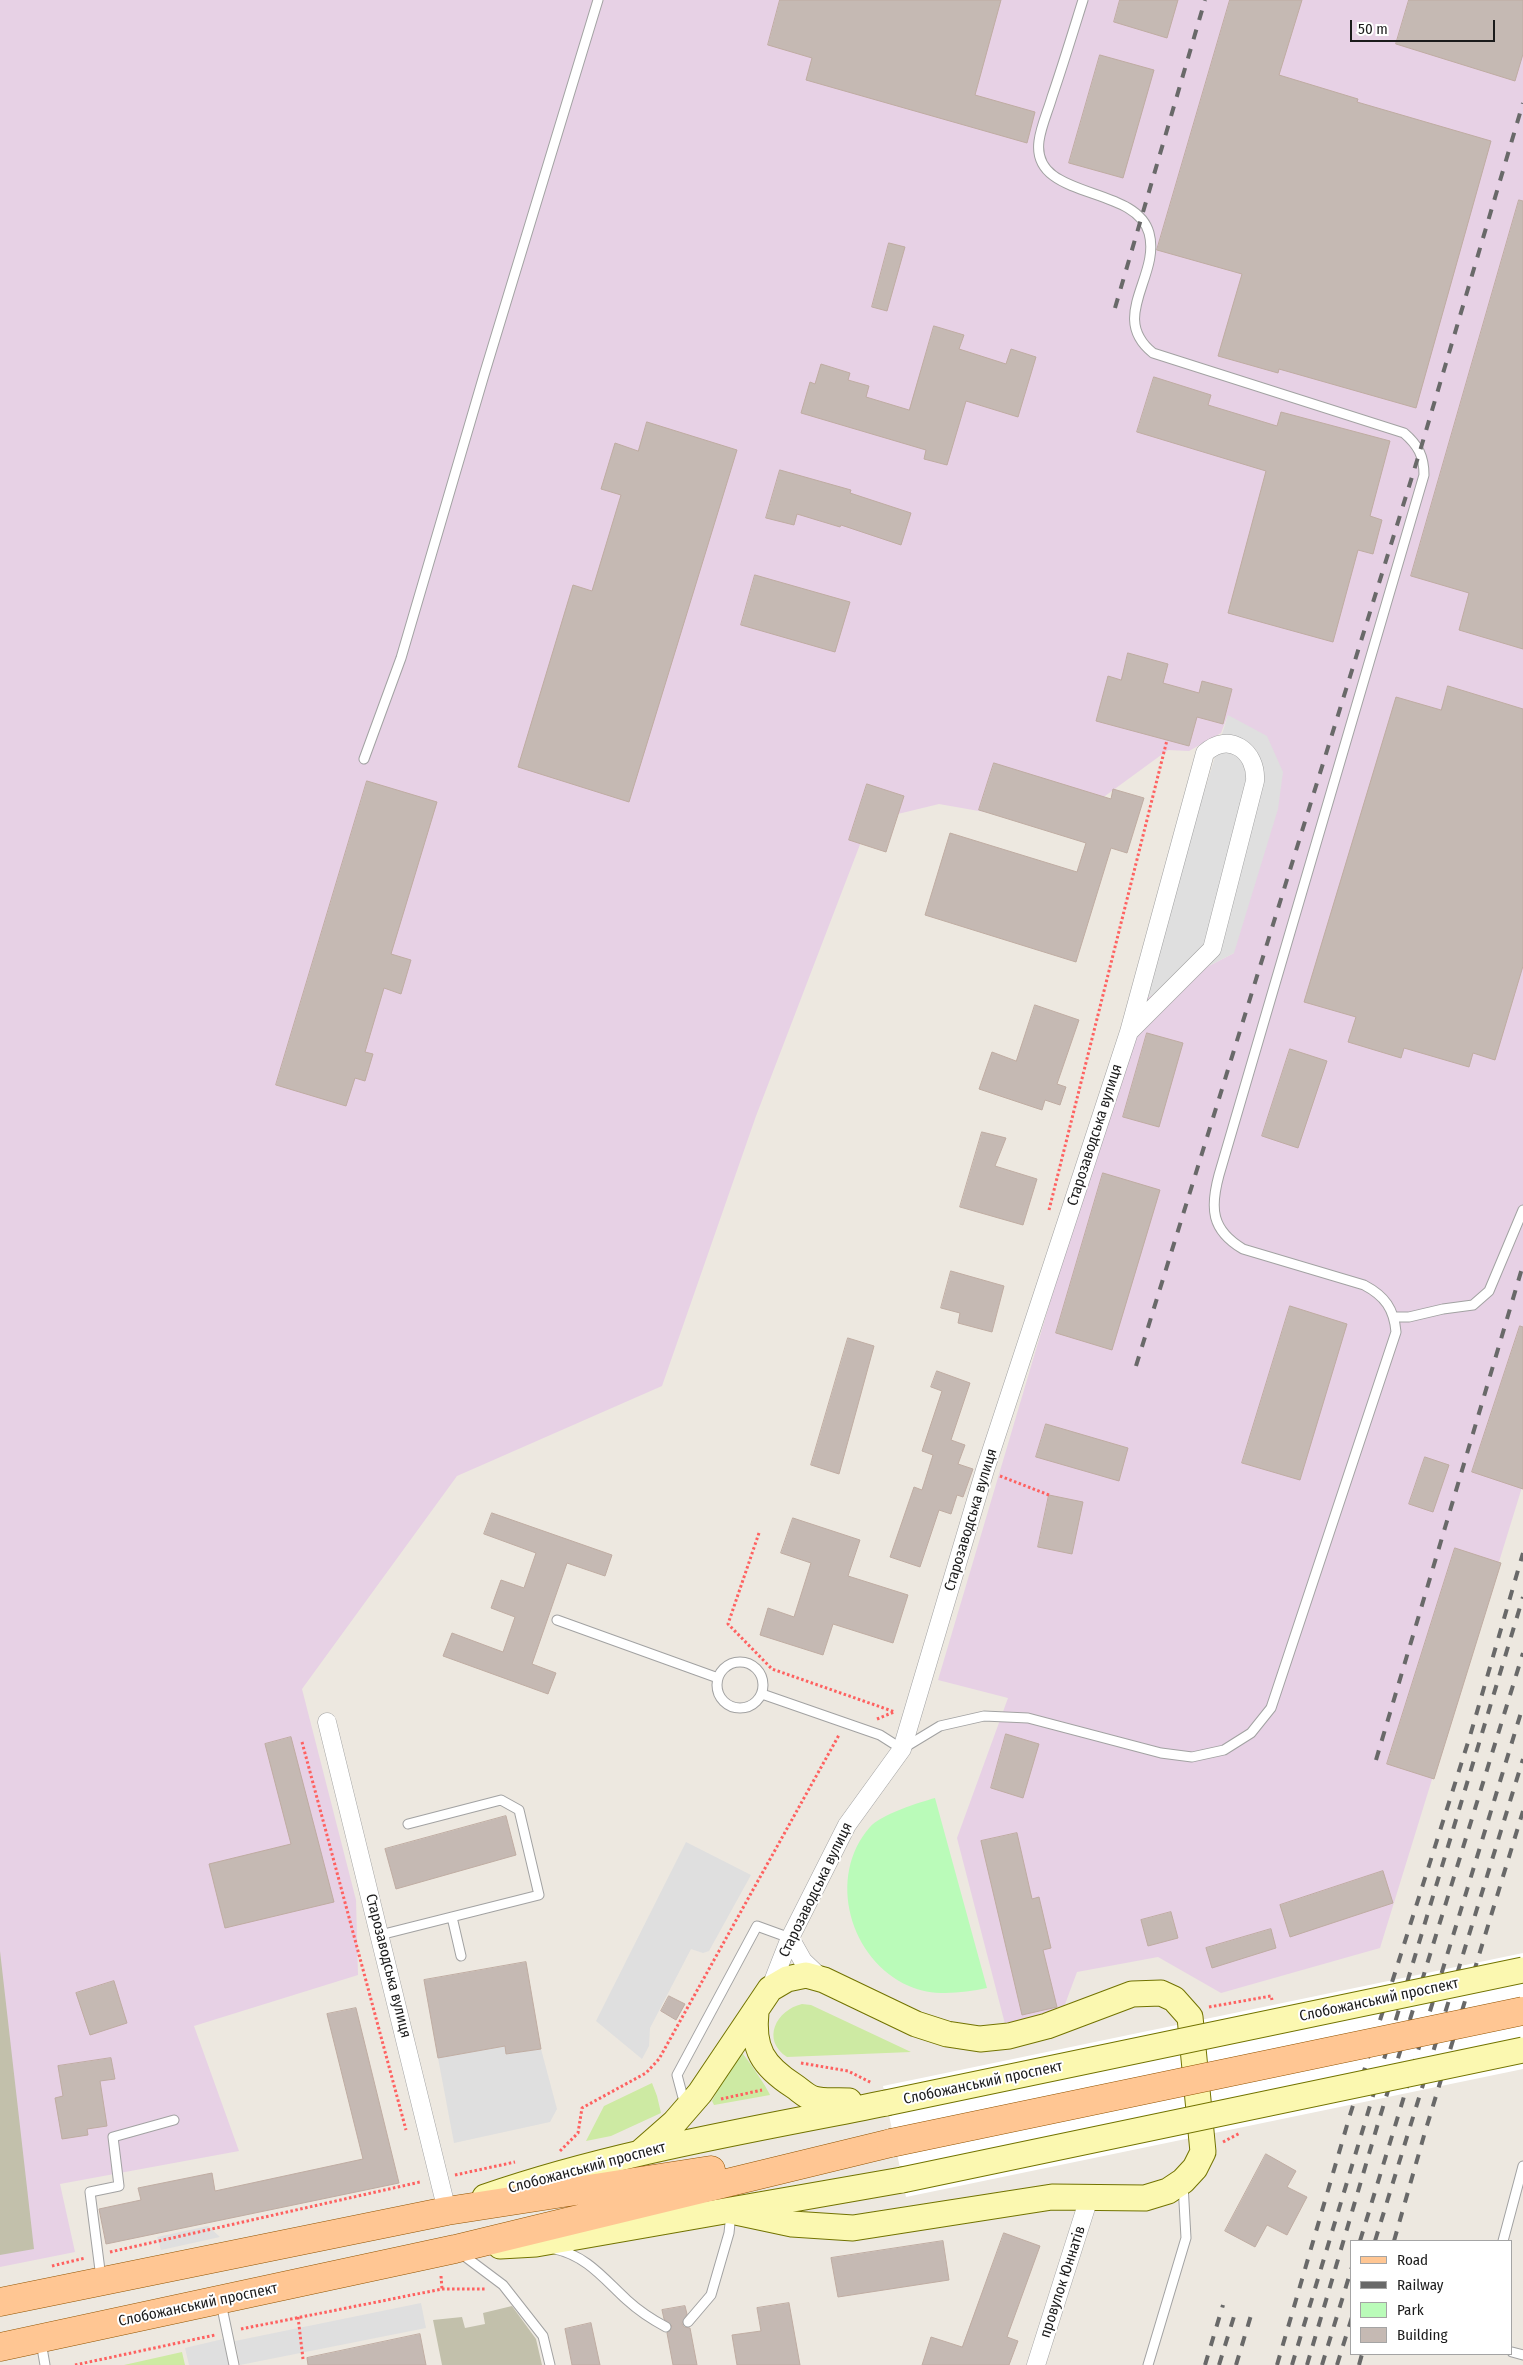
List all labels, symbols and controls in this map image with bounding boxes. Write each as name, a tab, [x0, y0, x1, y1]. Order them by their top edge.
scale bar	[1353, 10, 1498, 42]
text: 50 m	[1358, 20, 1388, 38]
street label: Старозаводська вулиця	[1064, 1062, 1126, 1208]
street label: Старозаводська вулиця	[941, 1447, 1001, 1593]
street label: Старозаводська вулиця	[775, 1820, 857, 1960]
street label: Старозаводська вулиця	[361, 1892, 415, 2040]
street label: Слобожанський проспект	[1298, 1974, 1460, 2026]
street label: Слобожанський проспект	[902, 2057, 1064, 2109]
street label: Слобожанський проспект	[506, 2138, 668, 2198]
street label: провулок Юннатів	[1036, 2224, 1090, 2340]
legend	[1350, 2240, 1513, 2355]
text: Road	[1397, 2251, 1428, 2269]
text: Railway	[1397, 2276, 1444, 2294]
street label: Слобожанський проспект	[117, 2279, 279, 2331]
text: Park	[1397, 2301, 1424, 2319]
text: Building	[1397, 2326, 1448, 2344]

